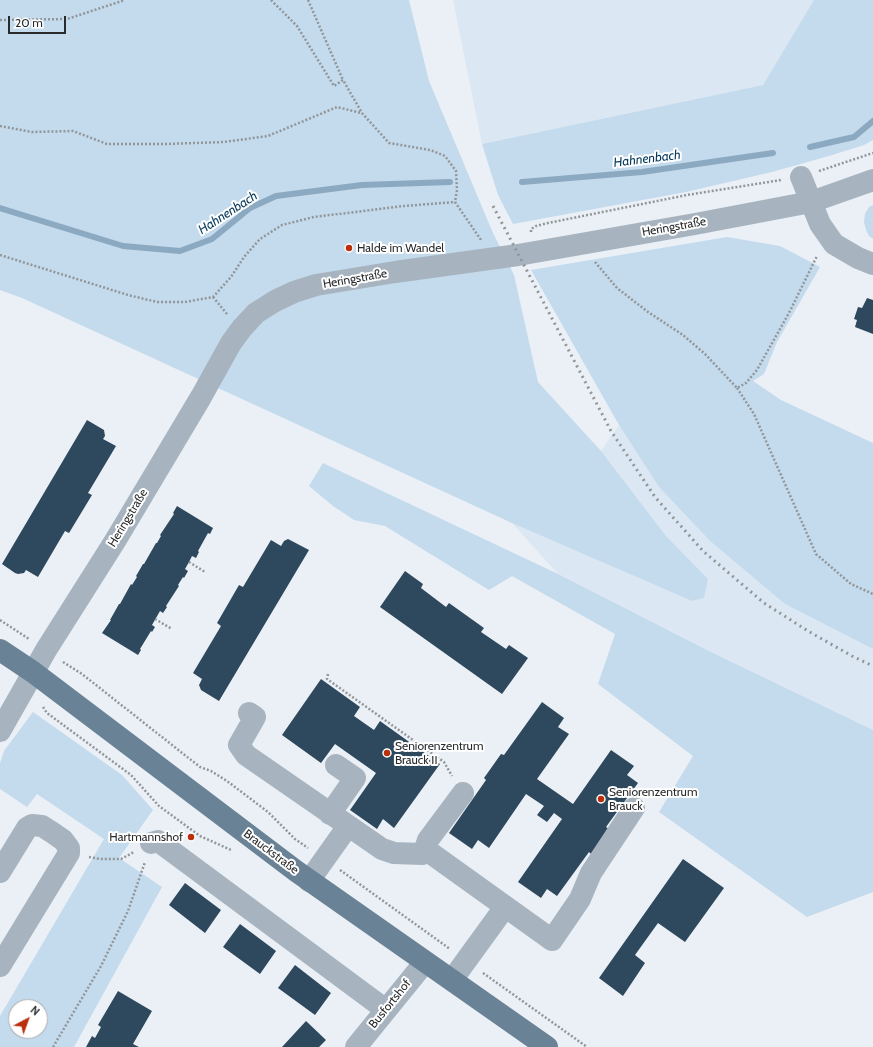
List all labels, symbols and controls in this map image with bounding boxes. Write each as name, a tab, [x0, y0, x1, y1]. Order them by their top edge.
scale bar	[10, 8, 68, 34]
text: 20 m	[15, 15, 43, 30]
water label: Hahnenbach	[613, 147, 681, 171]
water label: Hahnenbach	[195, 188, 261, 238]
street label: Heringstraße	[641, 214, 707, 240]
place label: Halde im Wandel	[357, 241, 444, 255]
marker: Halde im Wandel	[344, 243, 354, 253]
street label: Heringstraße	[322, 266, 388, 292]
street label: Heringstraße	[105, 486, 151, 550]
place label: Seniorenzentrum Brauck II	[395, 739, 483, 767]
marker: Seniorenzentrum Brauck II	[382, 748, 392, 758]
place label: Seniorenzentrum Brauck	[609, 785, 697, 813]
marker: Seniorenzentrum Brauck	[596, 794, 606, 804]
street label: Brauckstraße	[241, 827, 301, 877]
place label: Hartmannshof	[109, 830, 183, 844]
marker: Hartmannshof	[186, 832, 196, 842]
street label: Busfortshof	[366, 977, 414, 1031]
north arrow	[8, 999, 48, 1039]
text: N	[28, 1003, 43, 1019]

